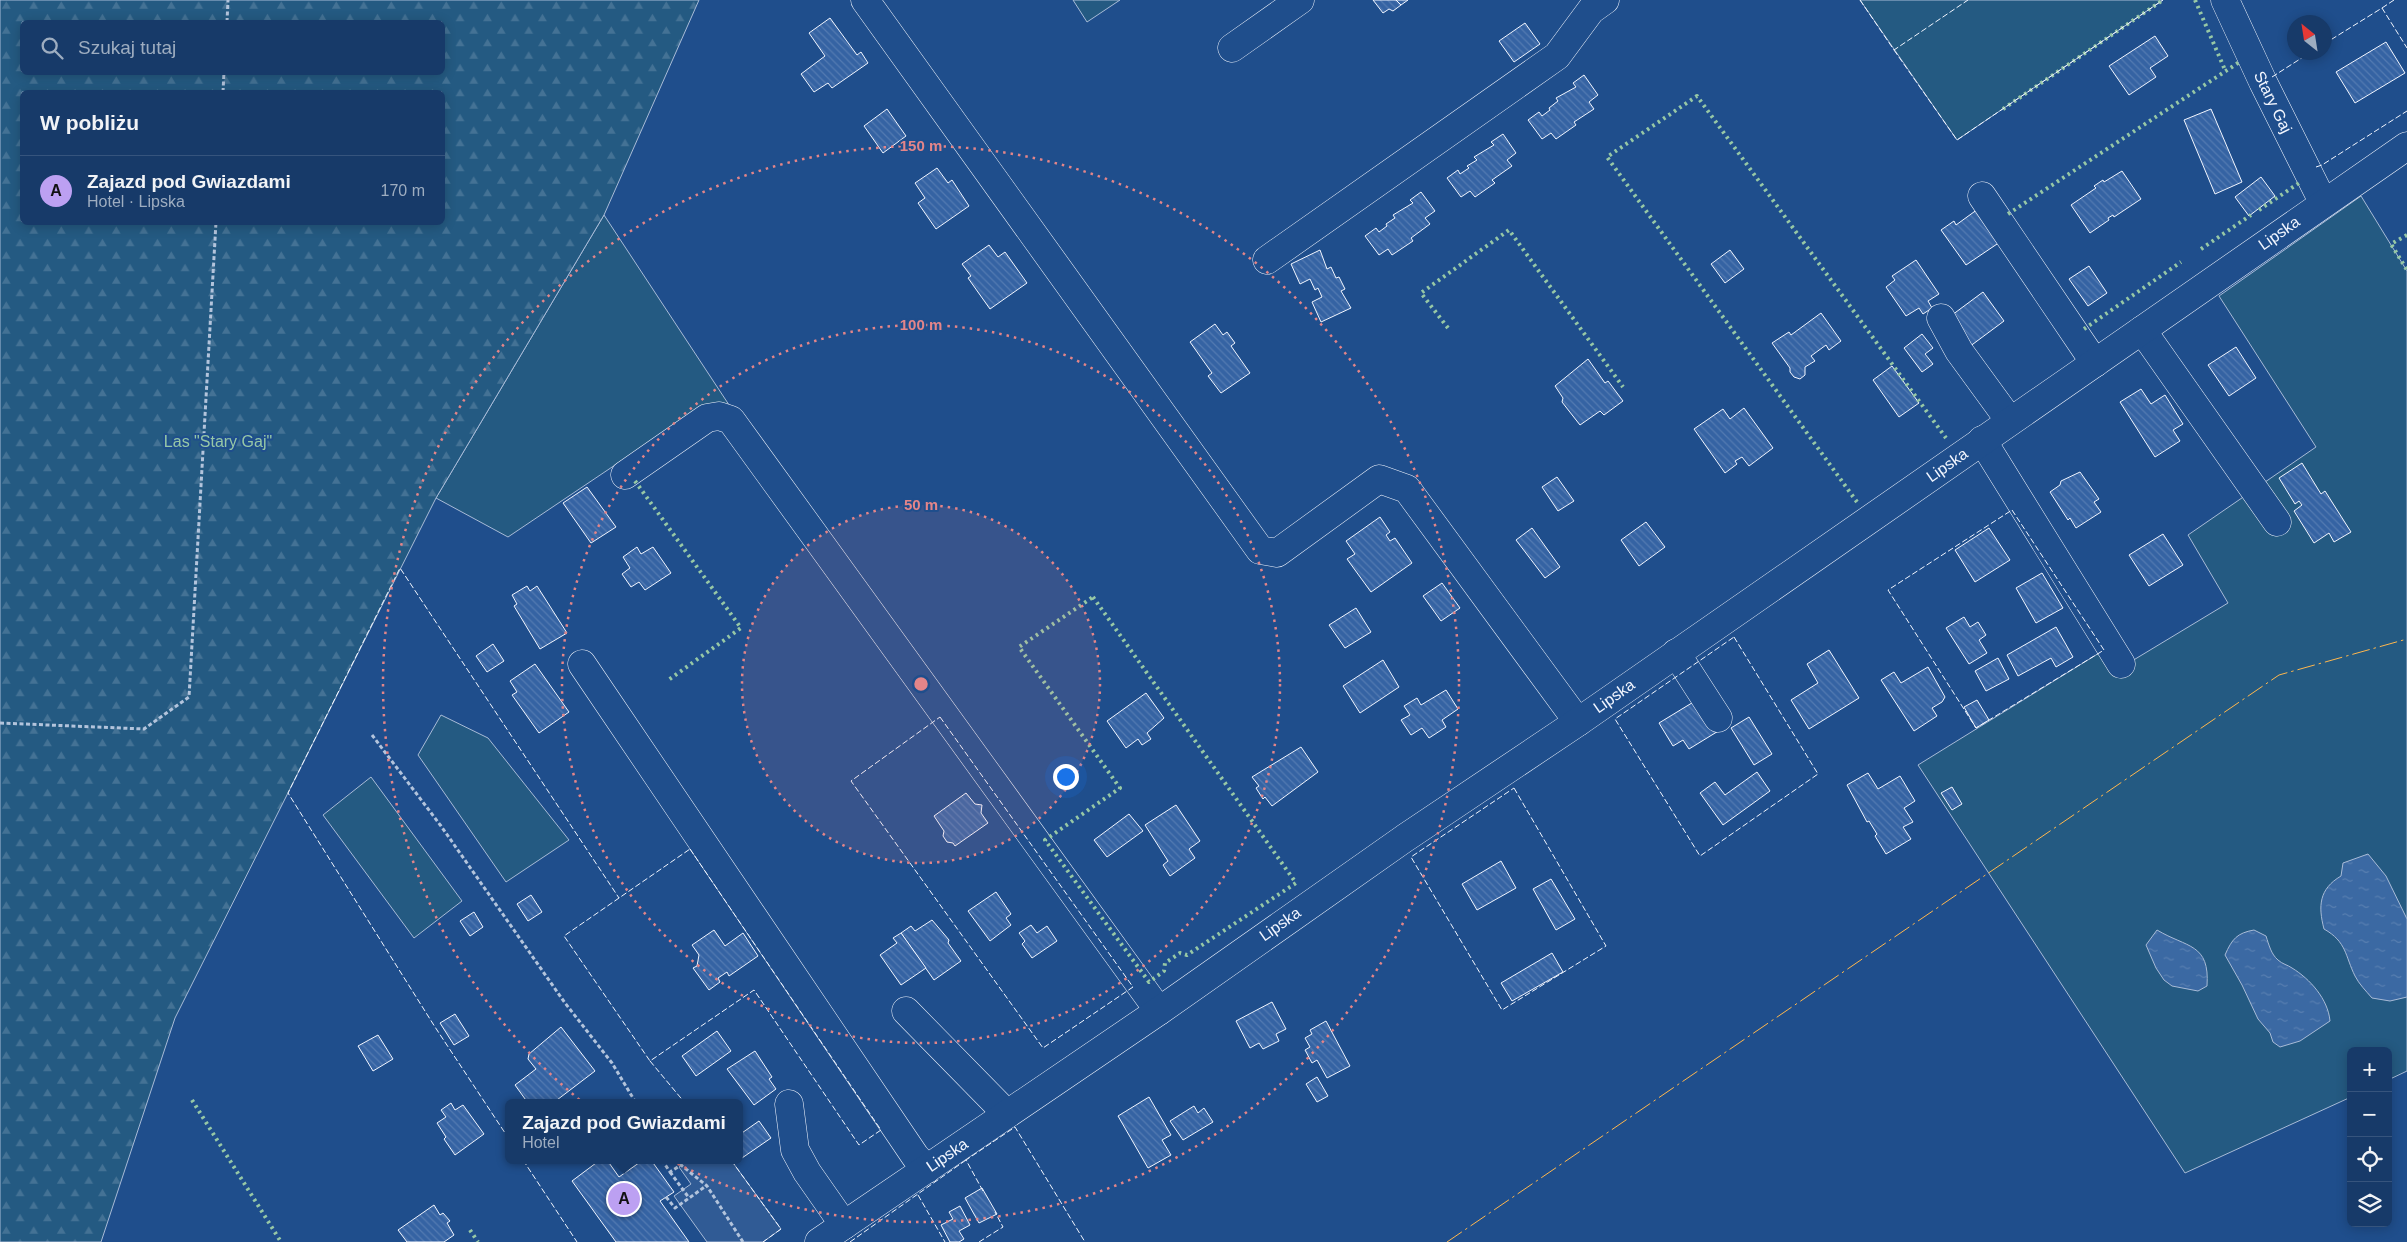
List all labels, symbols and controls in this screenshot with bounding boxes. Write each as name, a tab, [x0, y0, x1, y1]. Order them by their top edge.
north arrow	[2287, 15, 2332, 60]
search box	[20, 20, 445, 75]
icon: search	[38, 34, 66, 62]
text: Szukaj tutaj	[78, 37, 176, 58]
street label: Stary Gaj	[2251, 68, 2295, 136]
text: W pobliżu	[40, 111, 139, 134]
text: 150 m	[900, 137, 942, 154]
text: Zajazd pod Gwiazdami	[87, 171, 291, 192]
text: A	[50, 182, 62, 199]
text: 170 m	[381, 182, 425, 199]
text: Hotel · Lipska	[87, 193, 185, 210]
street label: Lipska	[2255, 213, 2303, 253]
text: 100 m	[900, 316, 942, 333]
park label: Las "Stary Gaj"	[164, 433, 272, 450]
street label: Lipska	[1923, 445, 1971, 485]
text: 50 m	[904, 496, 938, 513]
centre of rings	[912, 675, 930, 693]
street label: Lipska	[1590, 676, 1638, 716]
your location	[1053, 764, 1079, 790]
street label: Lipska	[1256, 904, 1304, 944]
map controls	[2347, 1047, 2392, 1227]
button: +	[2347, 1047, 2392, 1092]
button: −	[2347, 1092, 2392, 1137]
popup	[505, 1099, 743, 1164]
text: Zajazd pod Gwiazdami	[522, 1112, 726, 1133]
text: Hotel	[522, 1134, 559, 1151]
street label: Lipska	[923, 1135, 971, 1175]
button: locate	[2347, 1137, 2392, 1182]
pin: A	[608, 1180, 640, 1218]
button: layers	[2347, 1182, 2392, 1227]

